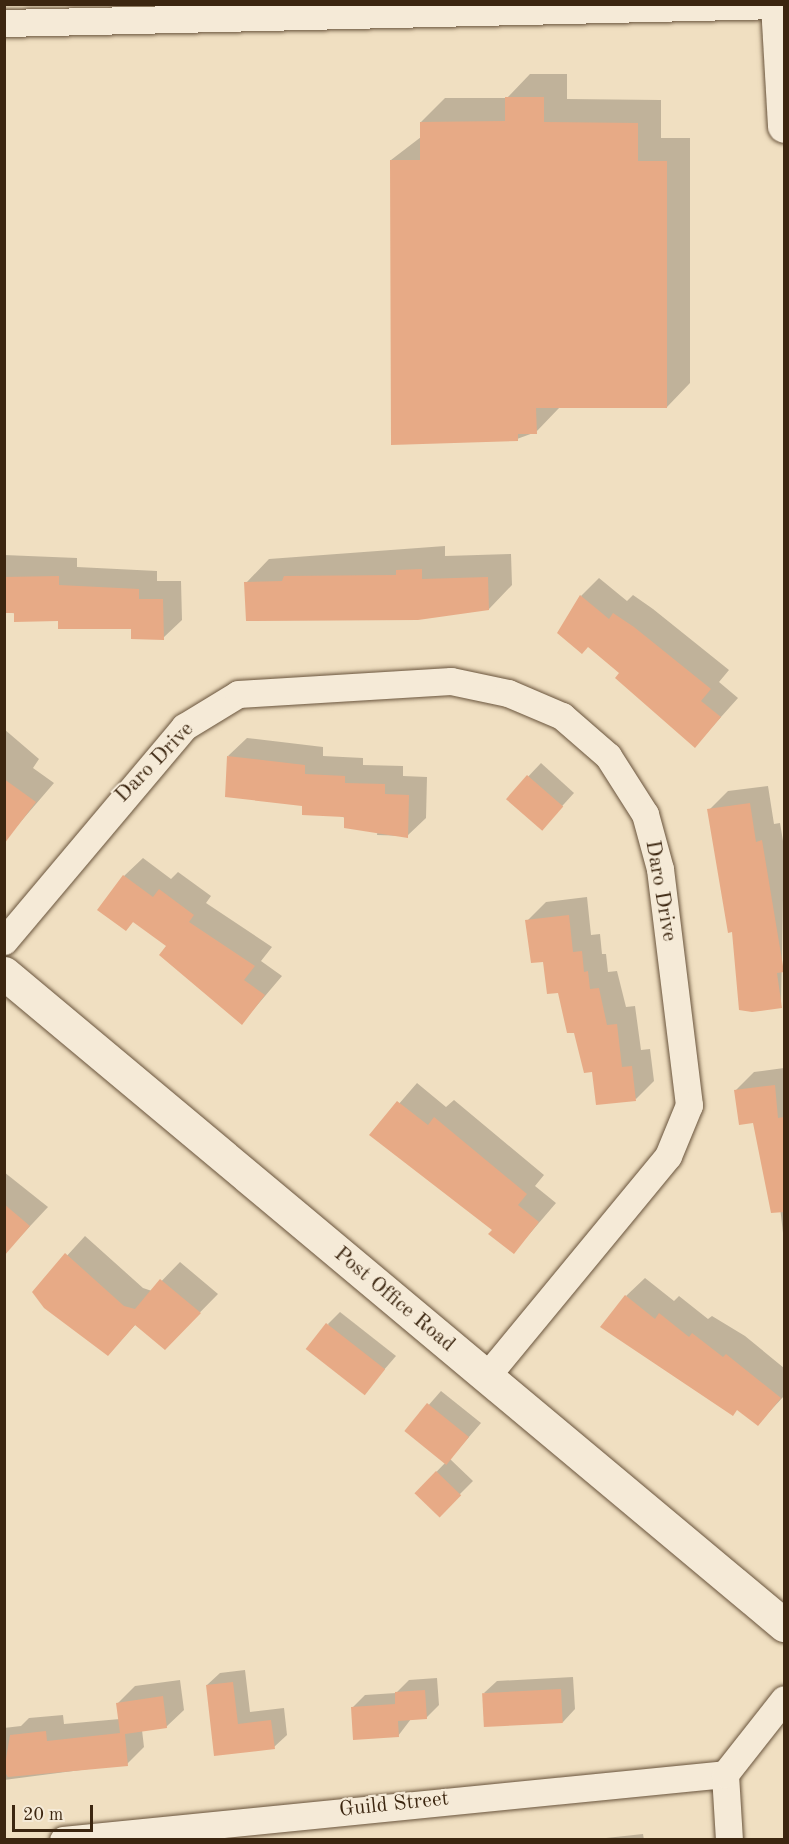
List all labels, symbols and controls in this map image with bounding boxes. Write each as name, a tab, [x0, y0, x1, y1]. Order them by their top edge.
street label: Daro Drive	[110, 718, 200, 808]
street label: Daro Drive	[639, 839, 681, 943]
street label: Post Office Road	[328, 1242, 460, 1358]
street label: Guild Street	[338, 1787, 450, 1823]
scale bar	[15, 1793, 96, 1831]
text: 20 m	[23, 1806, 63, 1824]

